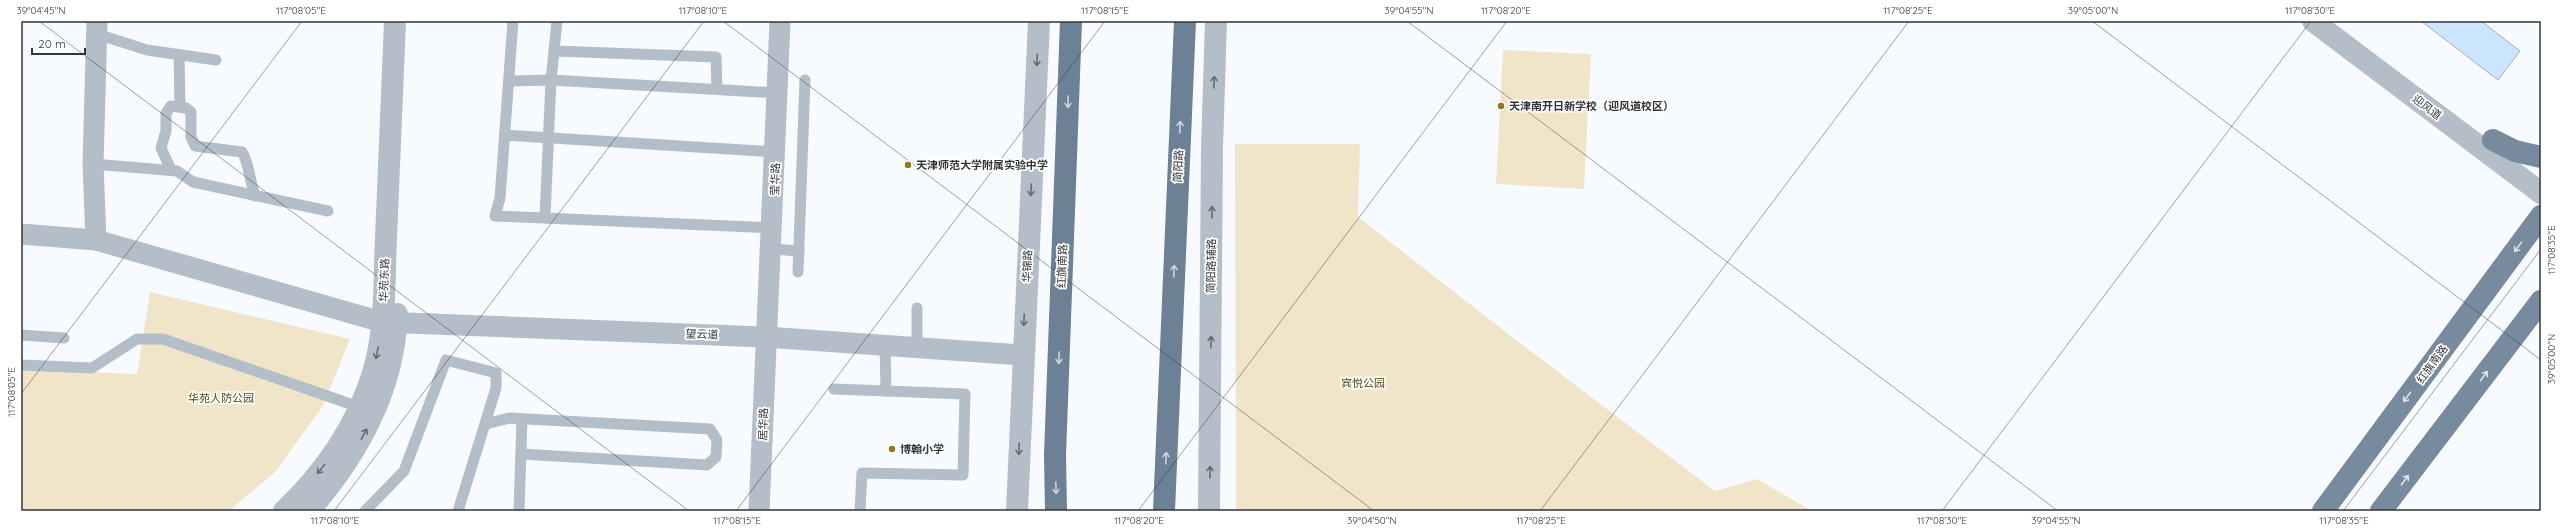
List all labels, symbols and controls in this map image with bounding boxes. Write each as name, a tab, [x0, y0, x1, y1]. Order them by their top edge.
text: 39°04'45"N	[16, 4, 66, 17]
text: 117°08'05"E	[276, 4, 326, 17]
text: 117°08'10"E	[679, 4, 727, 17]
text: 117°08'15"E	[1081, 4, 1129, 17]
text: 39°04'55"N	[1384, 4, 1434, 17]
text: 117°08'20"E	[1481, 4, 1531, 17]
text: 117°08'25"E	[1883, 4, 1933, 17]
text: 39°05'00"N	[2068, 4, 2118, 17]
text: 117°08'30"E	[2285, 4, 2335, 17]
scale bar	[32, 30, 85, 56]
text: 20 m	[38, 36, 66, 51]
one-way arrow	[1034, 53, 1041, 66]
one-way arrow	[1211, 76, 1218, 89]
street label: 迎风道	[2410, 91, 2444, 123]
one-way arrow	[1064, 95, 1072, 108]
place label: 天津南开日新学校（迎风道校区）	[1509, 99, 1674, 113]
marker: 天津南开日新学校（迎风道校区）	[1496, 101, 1506, 111]
one-way arrow	[1176, 121, 1184, 134]
street label: 简阳路	[1170, 149, 1186, 183]
place label: 天津师范大学附属实验中学	[916, 158, 1048, 172]
marker: 天津师范大学附属实验中学	[903, 160, 913, 170]
street label: 莹华路	[767, 162, 783, 196]
one-way arrow	[1027, 183, 1034, 196]
one-way arrow	[1208, 206, 1216, 219]
text: 117°08'35"E	[2545, 225, 2558, 275]
street label: 简阳路辅路	[1204, 238, 1218, 294]
one-way arrow	[2514, 242, 2522, 253]
street label: 红旗南路	[1054, 244, 1070, 288]
street label: 华锦路	[1019, 249, 1035, 283]
street label: 华苑东路	[376, 258, 392, 302]
one-way arrow	[1170, 265, 1177, 278]
one-way arrow	[1020, 313, 1028, 326]
street label: 望云道	[685, 326, 719, 342]
text: 39°05'00"N	[2545, 334, 2558, 384]
one-way arrow	[1207, 336, 1215, 349]
street label: 红旗南路	[2413, 342, 2451, 386]
one-way arrow	[373, 346, 381, 359]
one-way arrow	[1055, 351, 1062, 364]
text: 117°08'05"E	[5, 367, 18, 417]
one-way arrow	[2479, 371, 2488, 382]
park label: 宾悦公园	[1341, 376, 1385, 390]
park label: 华苑人防公园	[188, 391, 254, 405]
one-way arrow	[2403, 391, 2411, 402]
street label: 居华路	[755, 407, 771, 441]
one-way arrow	[361, 428, 368, 440]
place label: 博翰小学	[900, 442, 944, 456]
one-way arrow	[1015, 443, 1023, 456]
marker: 博翰小学	[887, 444, 897, 454]
one-way arrow	[1162, 452, 1170, 465]
one-way arrow	[317, 464, 326, 475]
one-way arrow	[1206, 466, 1214, 479]
one-way arrow	[2401, 475, 2409, 486]
one-way arrow	[1052, 481, 1060, 494]
text: 117°08'10"E	[311, 514, 359, 527]
text: 117°08'15"E	[713, 514, 761, 527]
text: 117°08'20"E	[1114, 514, 1164, 527]
text: 39°04'50"N	[1347, 514, 1397, 527]
text: 117°08'25"E	[1516, 514, 1566, 527]
text: 117°08'30"E	[1917, 514, 1967, 527]
text: 39°04'55"N	[2031, 514, 2081, 527]
text: 117°08'35"E	[2319, 514, 2369, 527]

